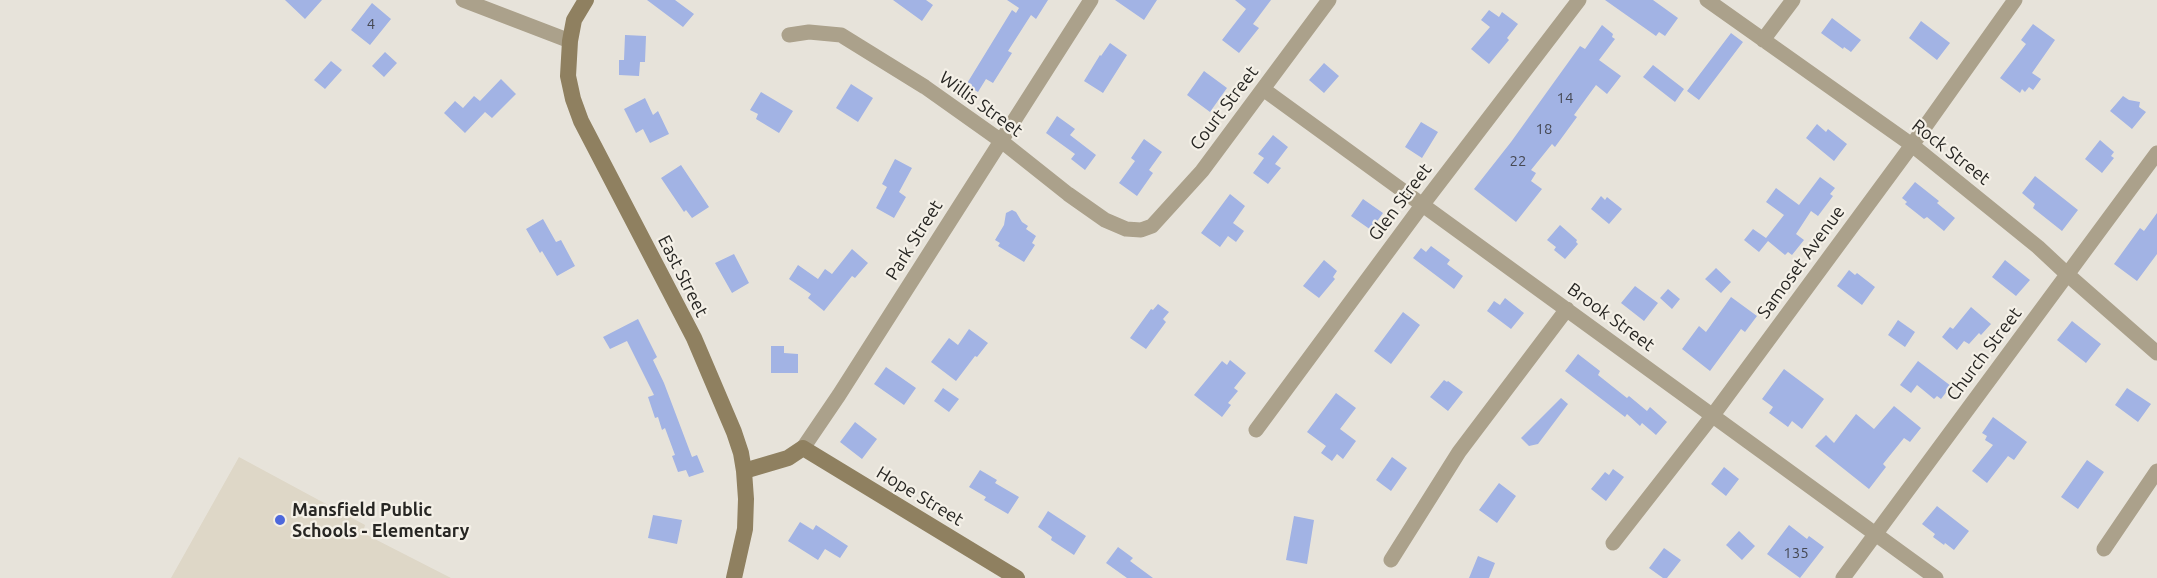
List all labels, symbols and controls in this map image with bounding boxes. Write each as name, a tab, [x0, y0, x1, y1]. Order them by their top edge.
house number: 4	[367, 15, 375, 33]
street label: Court Street	[1185, 62, 1263, 154]
street label: Willis Street	[935, 67, 1027, 141]
house number: 14	[1557, 89, 1573, 107]
street label: Rock Street	[1907, 115, 1995, 189]
house number: 18	[1536, 120, 1552, 138]
house number: 22	[1510, 152, 1526, 170]
street label: Glen Street	[1364, 159, 1436, 245]
street label: Park Street	[881, 196, 947, 284]
street label: Samoset Avenue	[1753, 201, 1849, 323]
street label: East Street	[653, 232, 713, 320]
street label: Brook Street	[1563, 278, 1659, 356]
street label: Church Street	[1942, 303, 2026, 405]
street label: Hope Street	[872, 462, 968, 530]
place label: Mansfield Public Schools - Elementary	[292, 499, 469, 542]
marker: Mansfield Public Schools - Elementary	[273, 513, 287, 527]
house number: 135	[1783, 544, 1809, 562]

